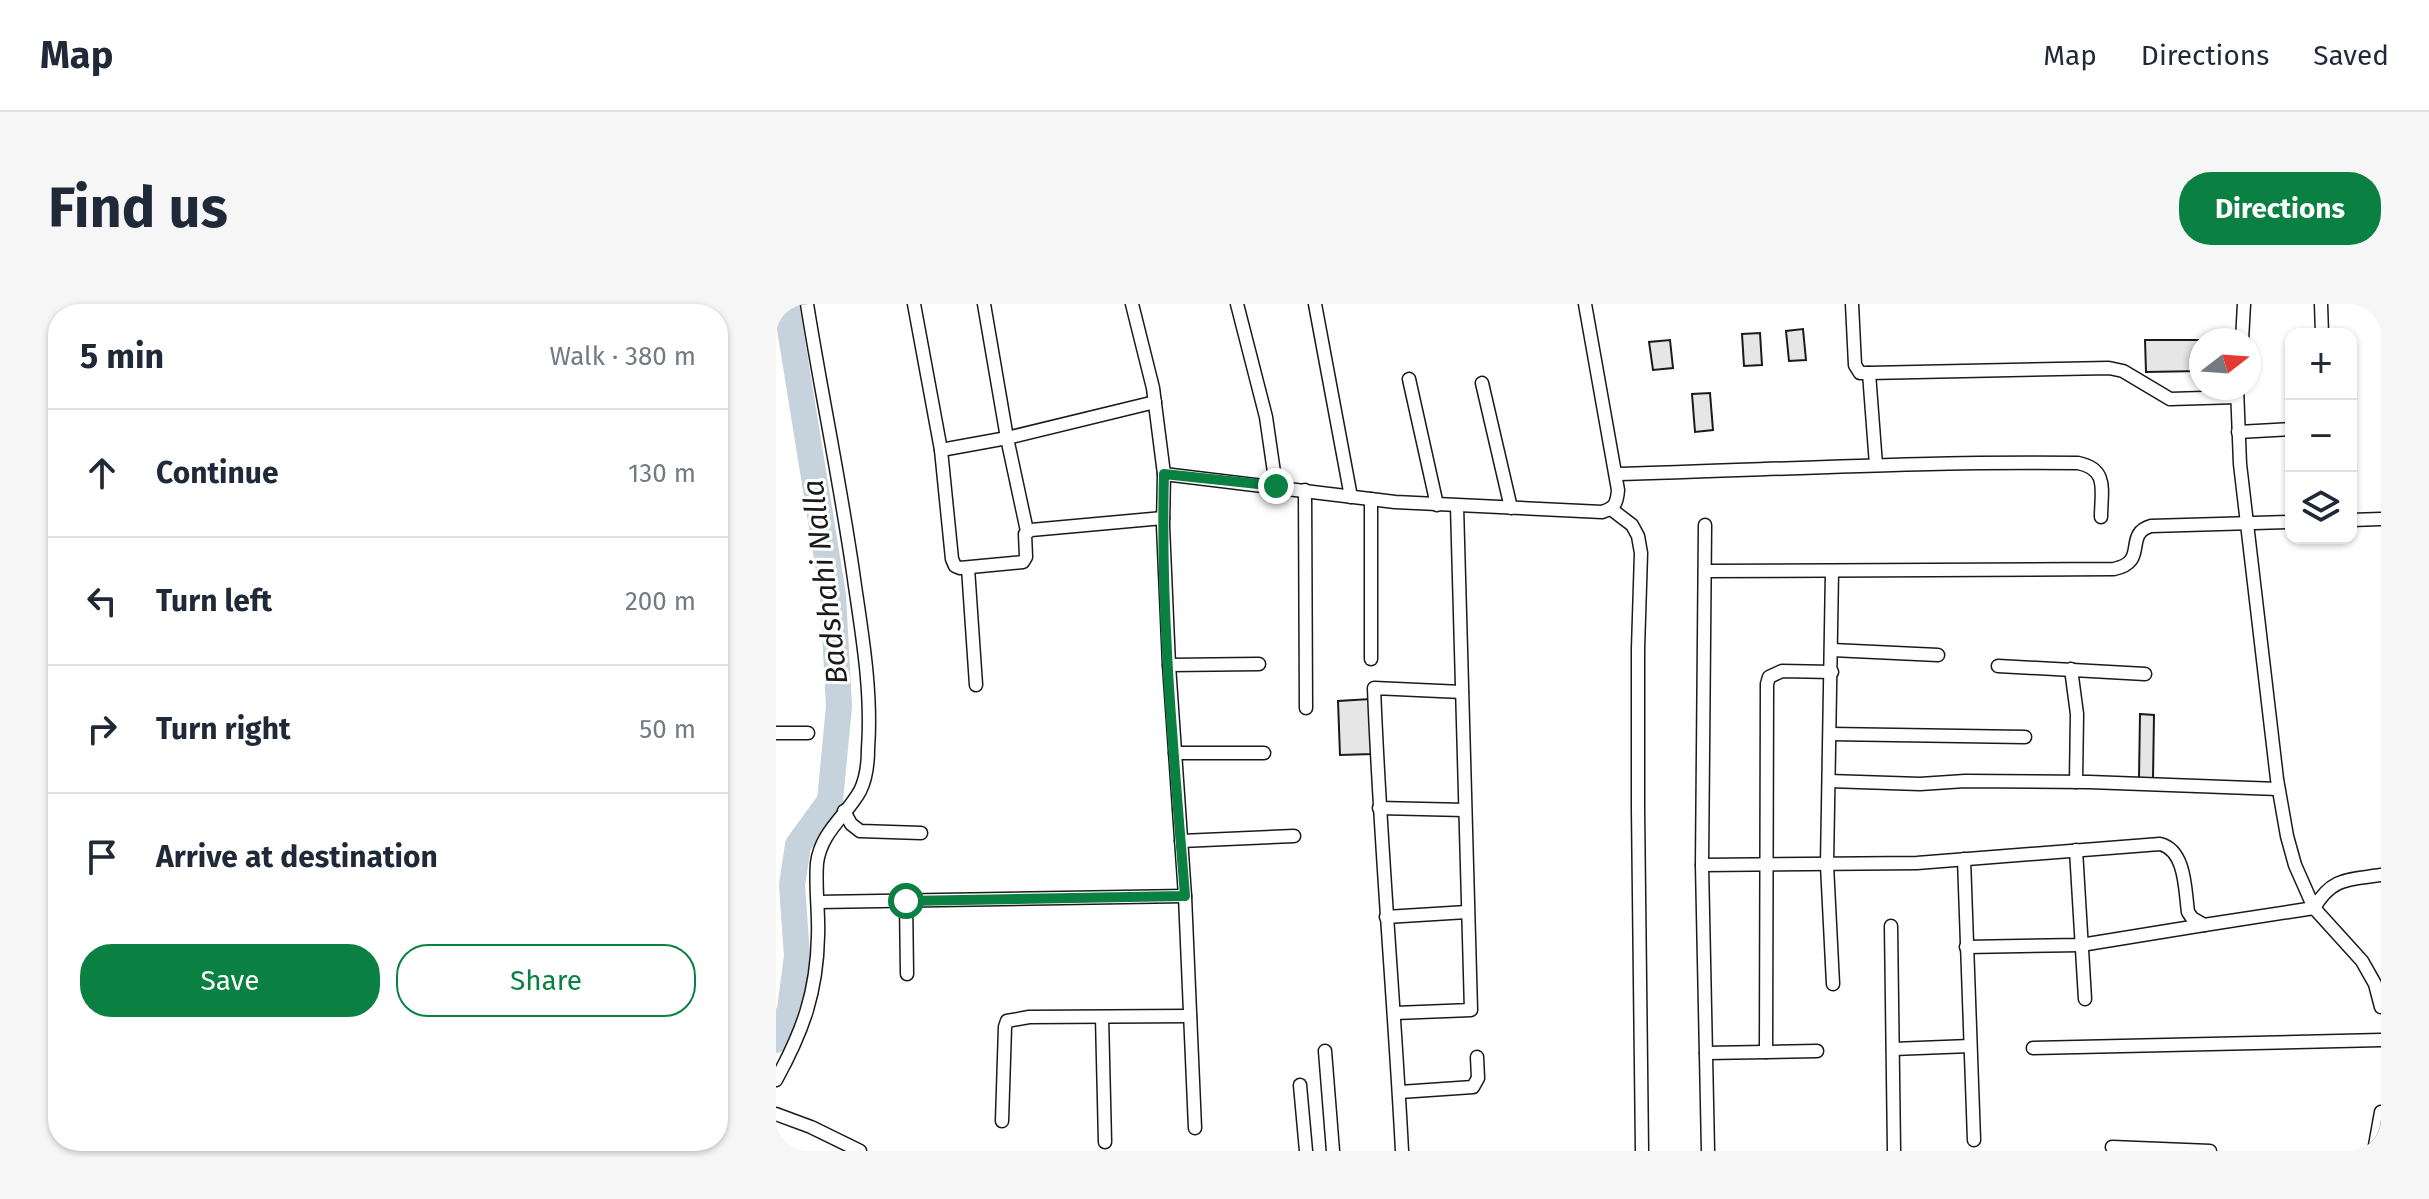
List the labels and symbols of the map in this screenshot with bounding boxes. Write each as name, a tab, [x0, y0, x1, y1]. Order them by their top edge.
north arrow	[2189, 328, 2261, 400]
route end	[1258, 468, 1294, 504]
water label: Badshahi Nalla	[795, 477, 855, 687]
route start	[888, 883, 924, 919]

